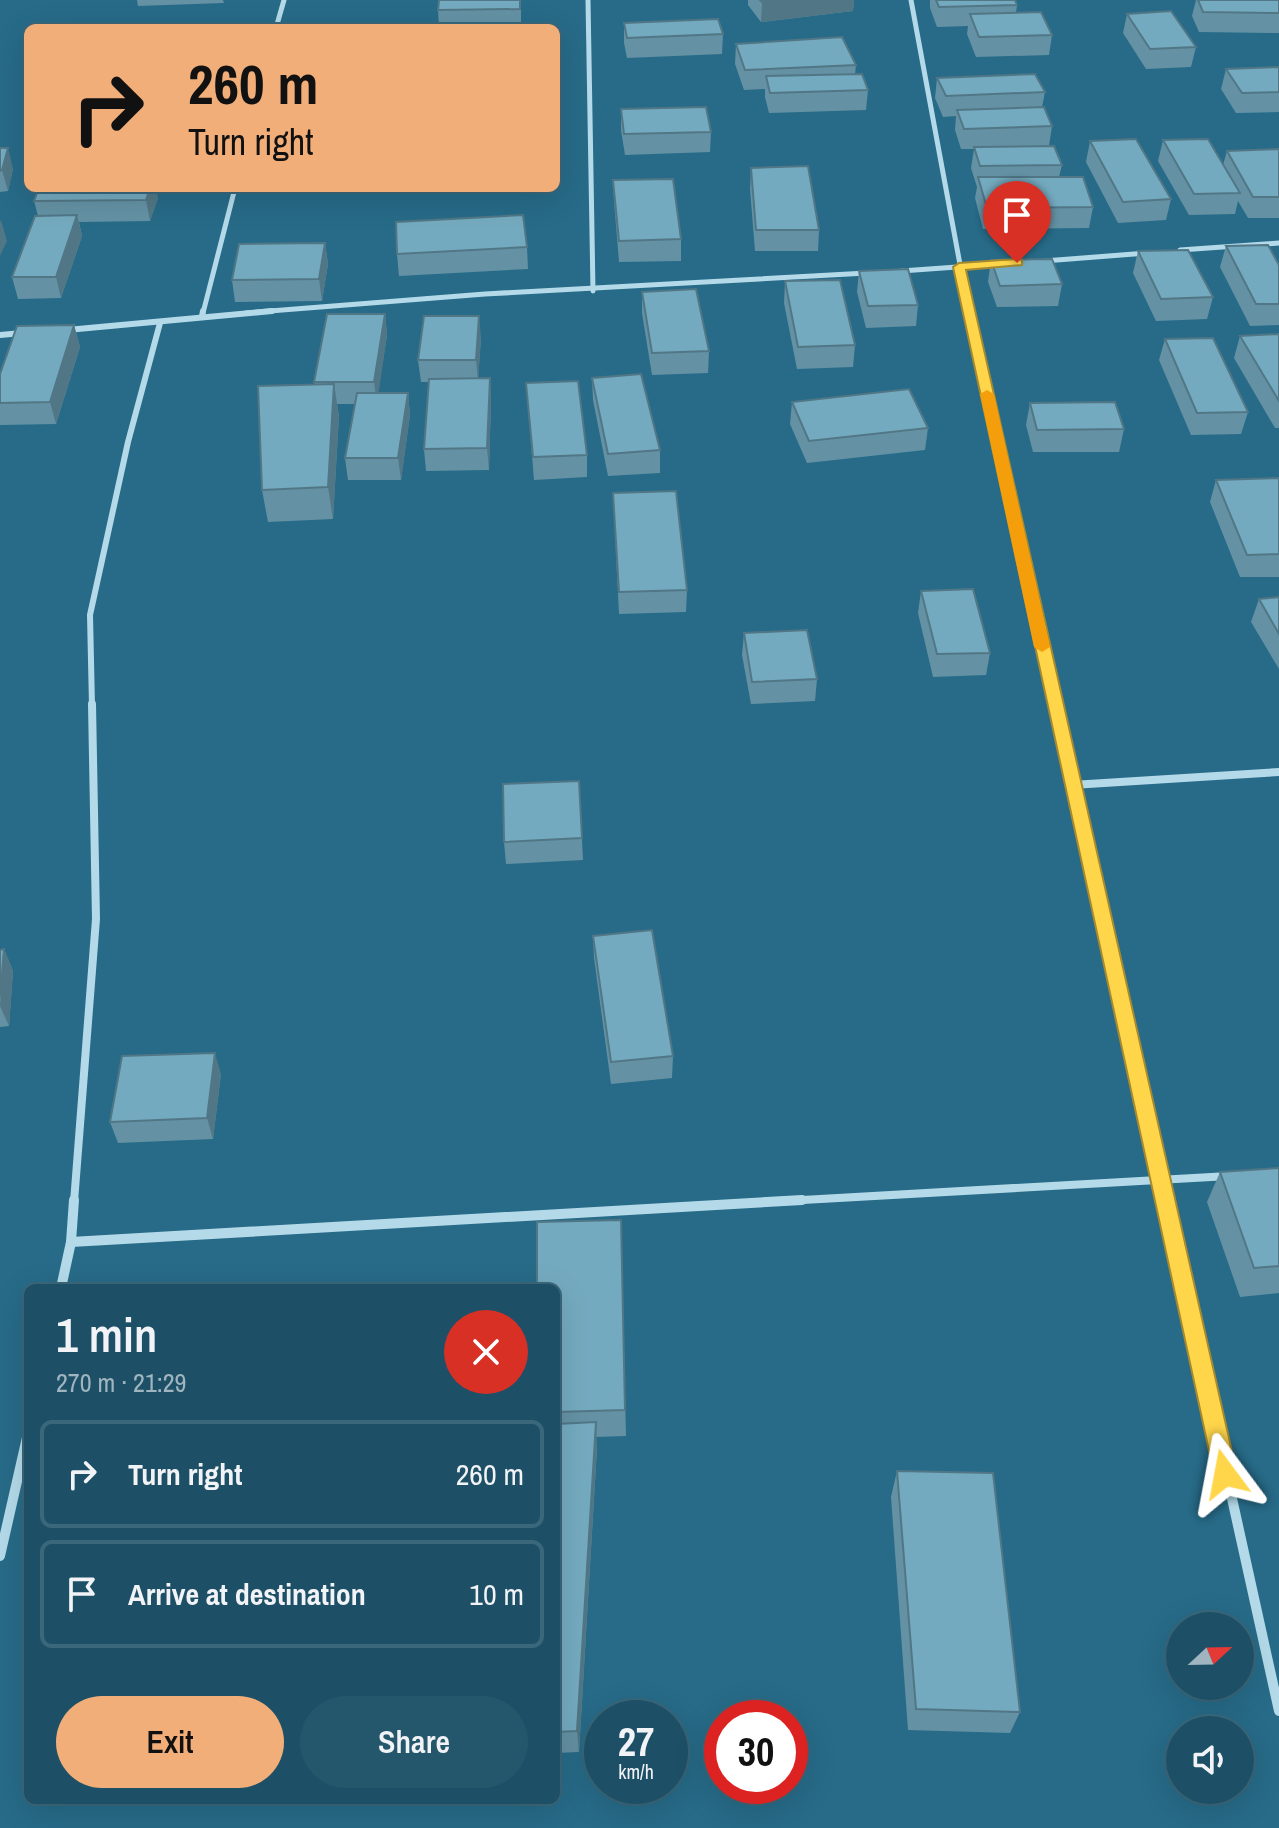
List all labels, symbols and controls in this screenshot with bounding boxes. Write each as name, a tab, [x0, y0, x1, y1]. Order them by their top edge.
text: 260 m	[188, 46, 318, 121]
icon: right	[56, 56, 160, 160]
text: Turn right	[188, 118, 313, 166]
pin	[983, 181, 1051, 263]
icon: arrive	[995, 193, 1039, 237]
text: 1 min	[56, 1302, 157, 1367]
button: close	[444, 1310, 528, 1394]
text: 270 m · 21:29	[56, 1365, 186, 1400]
position arrow	[1183, 1432, 1267, 1516]
icon: right	[60, 1452, 104, 1496]
text: Turn right	[128, 1454, 242, 1494]
text: 260 m	[456, 1454, 524, 1494]
icon: arrive	[60, 1572, 104, 1616]
text: Arrive at destination	[128, 1574, 366, 1614]
text: 10 m	[469, 1574, 524, 1614]
north arrow	[1166, 1612, 1254, 1700]
map controls	[1166, 1612, 1254, 1804]
button: Exit	[56, 1696, 284, 1788]
button: Share	[300, 1696, 528, 1788]
speed limit sign: 30	[704, 1700, 808, 1804]
text: 27	[618, 1715, 654, 1768]
button: sound	[1166, 1716, 1254, 1804]
text: km/h	[618, 1758, 654, 1785]

